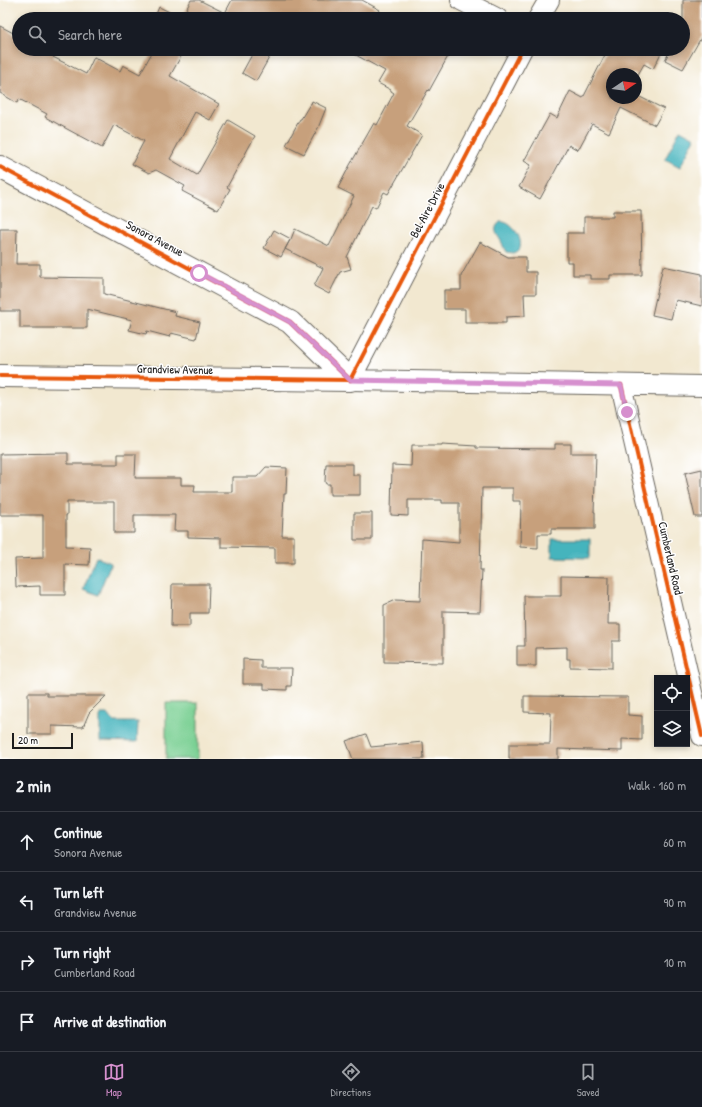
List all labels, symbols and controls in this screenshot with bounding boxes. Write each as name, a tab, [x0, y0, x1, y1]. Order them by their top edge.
search box	[12, 12, 690, 56]
icon: search	[26, 23, 48, 45]
text: Search here	[58, 24, 122, 45]
north arrow	[606, 68, 642, 104]
street label: Bel Aire Drive	[405, 179, 449, 241]
street label: Sonora Avenue	[123, 216, 187, 260]
route start	[190, 264, 208, 282]
street label: Grandview Avenue	[137, 360, 213, 378]
route end	[618, 403, 636, 421]
street label: Cumberland Road	[654, 520, 688, 596]
map controls	[654, 675, 690, 747]
button: locate	[654, 675, 690, 711]
button: layers	[654, 711, 690, 747]
scale bar	[12, 731, 73, 750]
text: 20 m	[18, 733, 38, 747]
text: 2 min	[16, 774, 51, 797]
text: Walk · 160 m	[628, 776, 686, 794]
text: Continue	[54, 822, 102, 843]
icon: ahead	[16, 831, 38, 853]
text: 60 m	[663, 833, 686, 851]
text: Sonora Avenue	[54, 843, 122, 861]
text: Turn left	[54, 882, 104, 903]
icon: left	[16, 891, 38, 913]
text: 90 m	[664, 893, 686, 911]
text: Grandview Avenue	[54, 903, 137, 921]
text: Turn right	[54, 942, 110, 963]
icon: right	[16, 951, 38, 973]
text: 10 m	[664, 953, 686, 971]
text: Cumberland Road	[54, 963, 135, 981]
icon: arrive	[16, 1011, 38, 1033]
text: Arrive at destination	[54, 1011, 166, 1032]
tab: Map	[103, 1061, 125, 1099]
tab: Directions	[331, 1061, 371, 1099]
tab: Saved	[577, 1061, 599, 1099]

